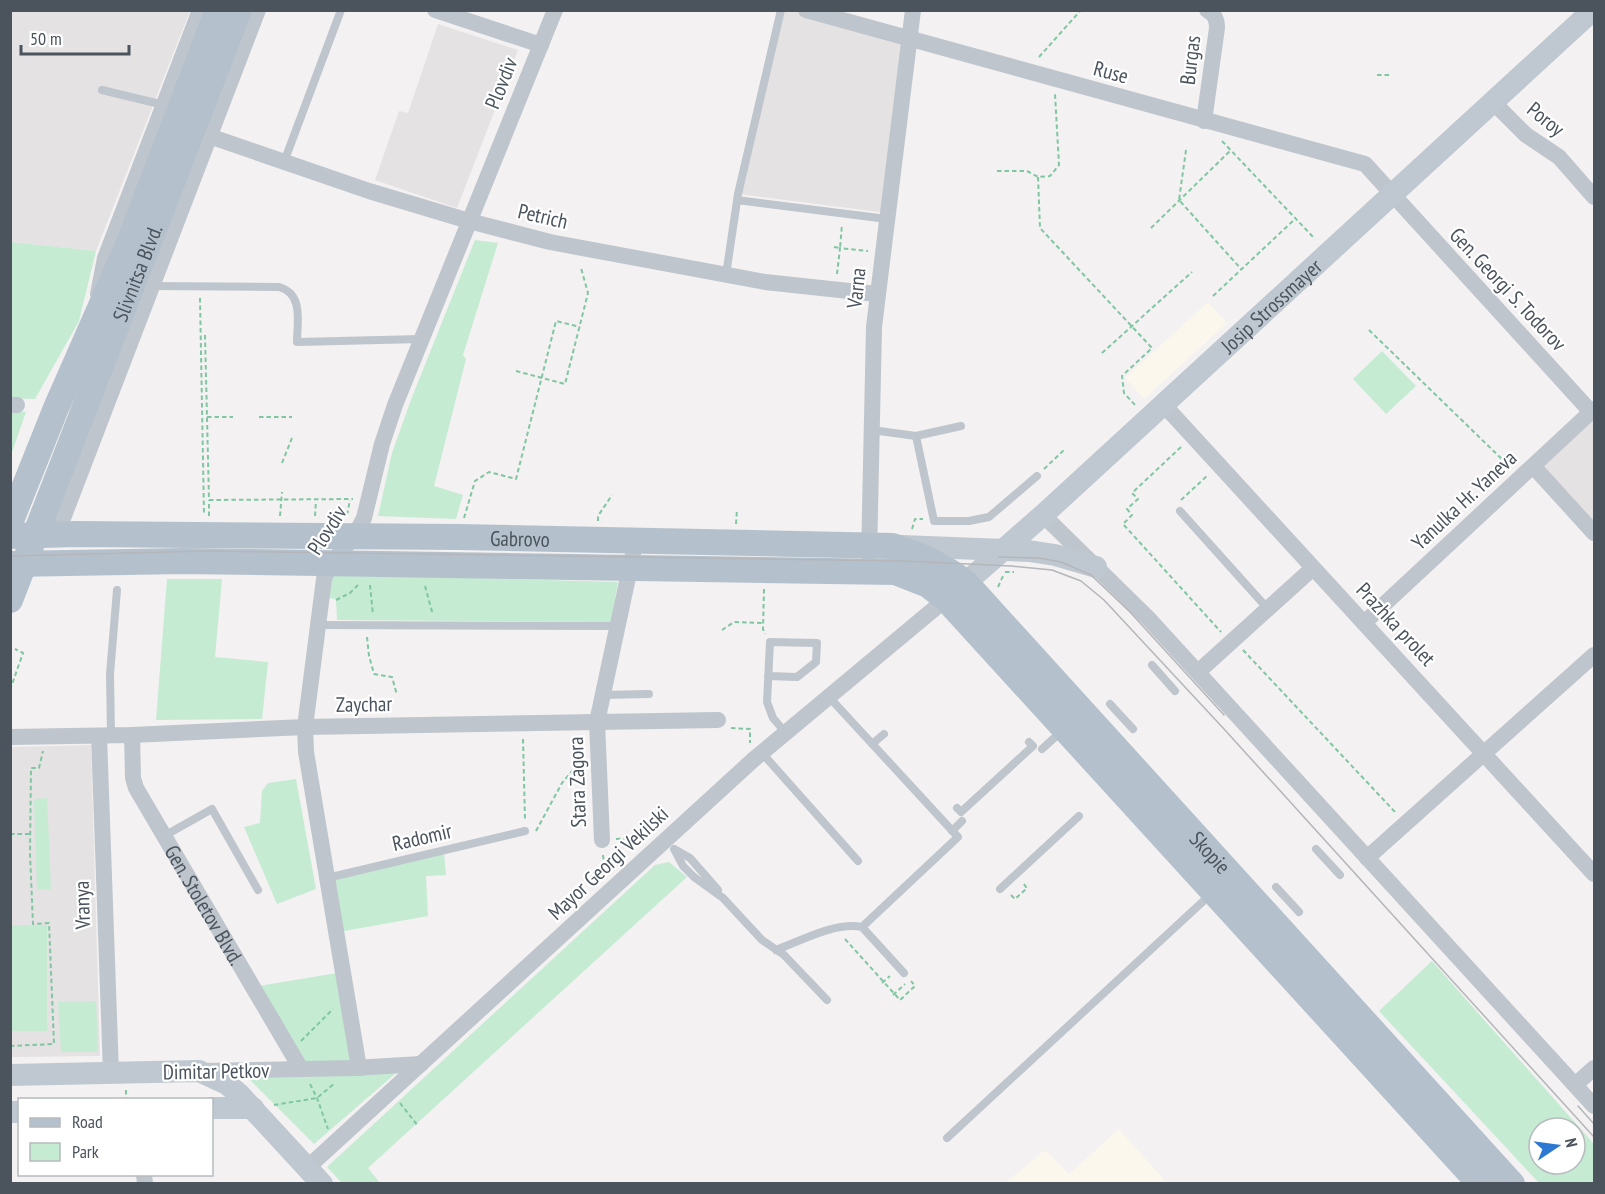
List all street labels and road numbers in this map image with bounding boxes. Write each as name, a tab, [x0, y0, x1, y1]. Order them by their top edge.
street label: Burgas	[1174, 34, 1206, 86]
street label: Plovdiv	[479, 53, 524, 113]
street label: Ruse	[1091, 54, 1131, 90]
street label: Poroy	[1522, 96, 1570, 142]
street label: Petrich	[515, 197, 571, 235]
street label: Slivnitsa Blvd.	[106, 220, 168, 325]
street label: Gen. Georgi S. Todorov	[1444, 222, 1573, 357]
street label: Josip Strossmayer	[1214, 252, 1327, 359]
street label: Varna	[840, 266, 872, 311]
street label: Yanulka Hr. Yaneva	[1406, 444, 1522, 556]
street label: Plovdiv	[301, 500, 353, 560]
street label: Gabrovo	[490, 524, 550, 552]
street label: Prazhka prolet	[1351, 577, 1442, 671]
street label: Zaychar	[336, 690, 392, 718]
street label: Stara Zagora	[562, 736, 592, 828]
street label: Mayor Georgi Vekilski	[542, 800, 674, 926]
street label: Radomir	[389, 817, 455, 857]
street label: Skopie	[1184, 825, 1237, 879]
street label: Gen. Stoletov Blvd.	[159, 840, 250, 970]
street label: Vranya	[68, 880, 96, 931]
street label: Dimitar Petkov	[163, 1057, 270, 1085]

